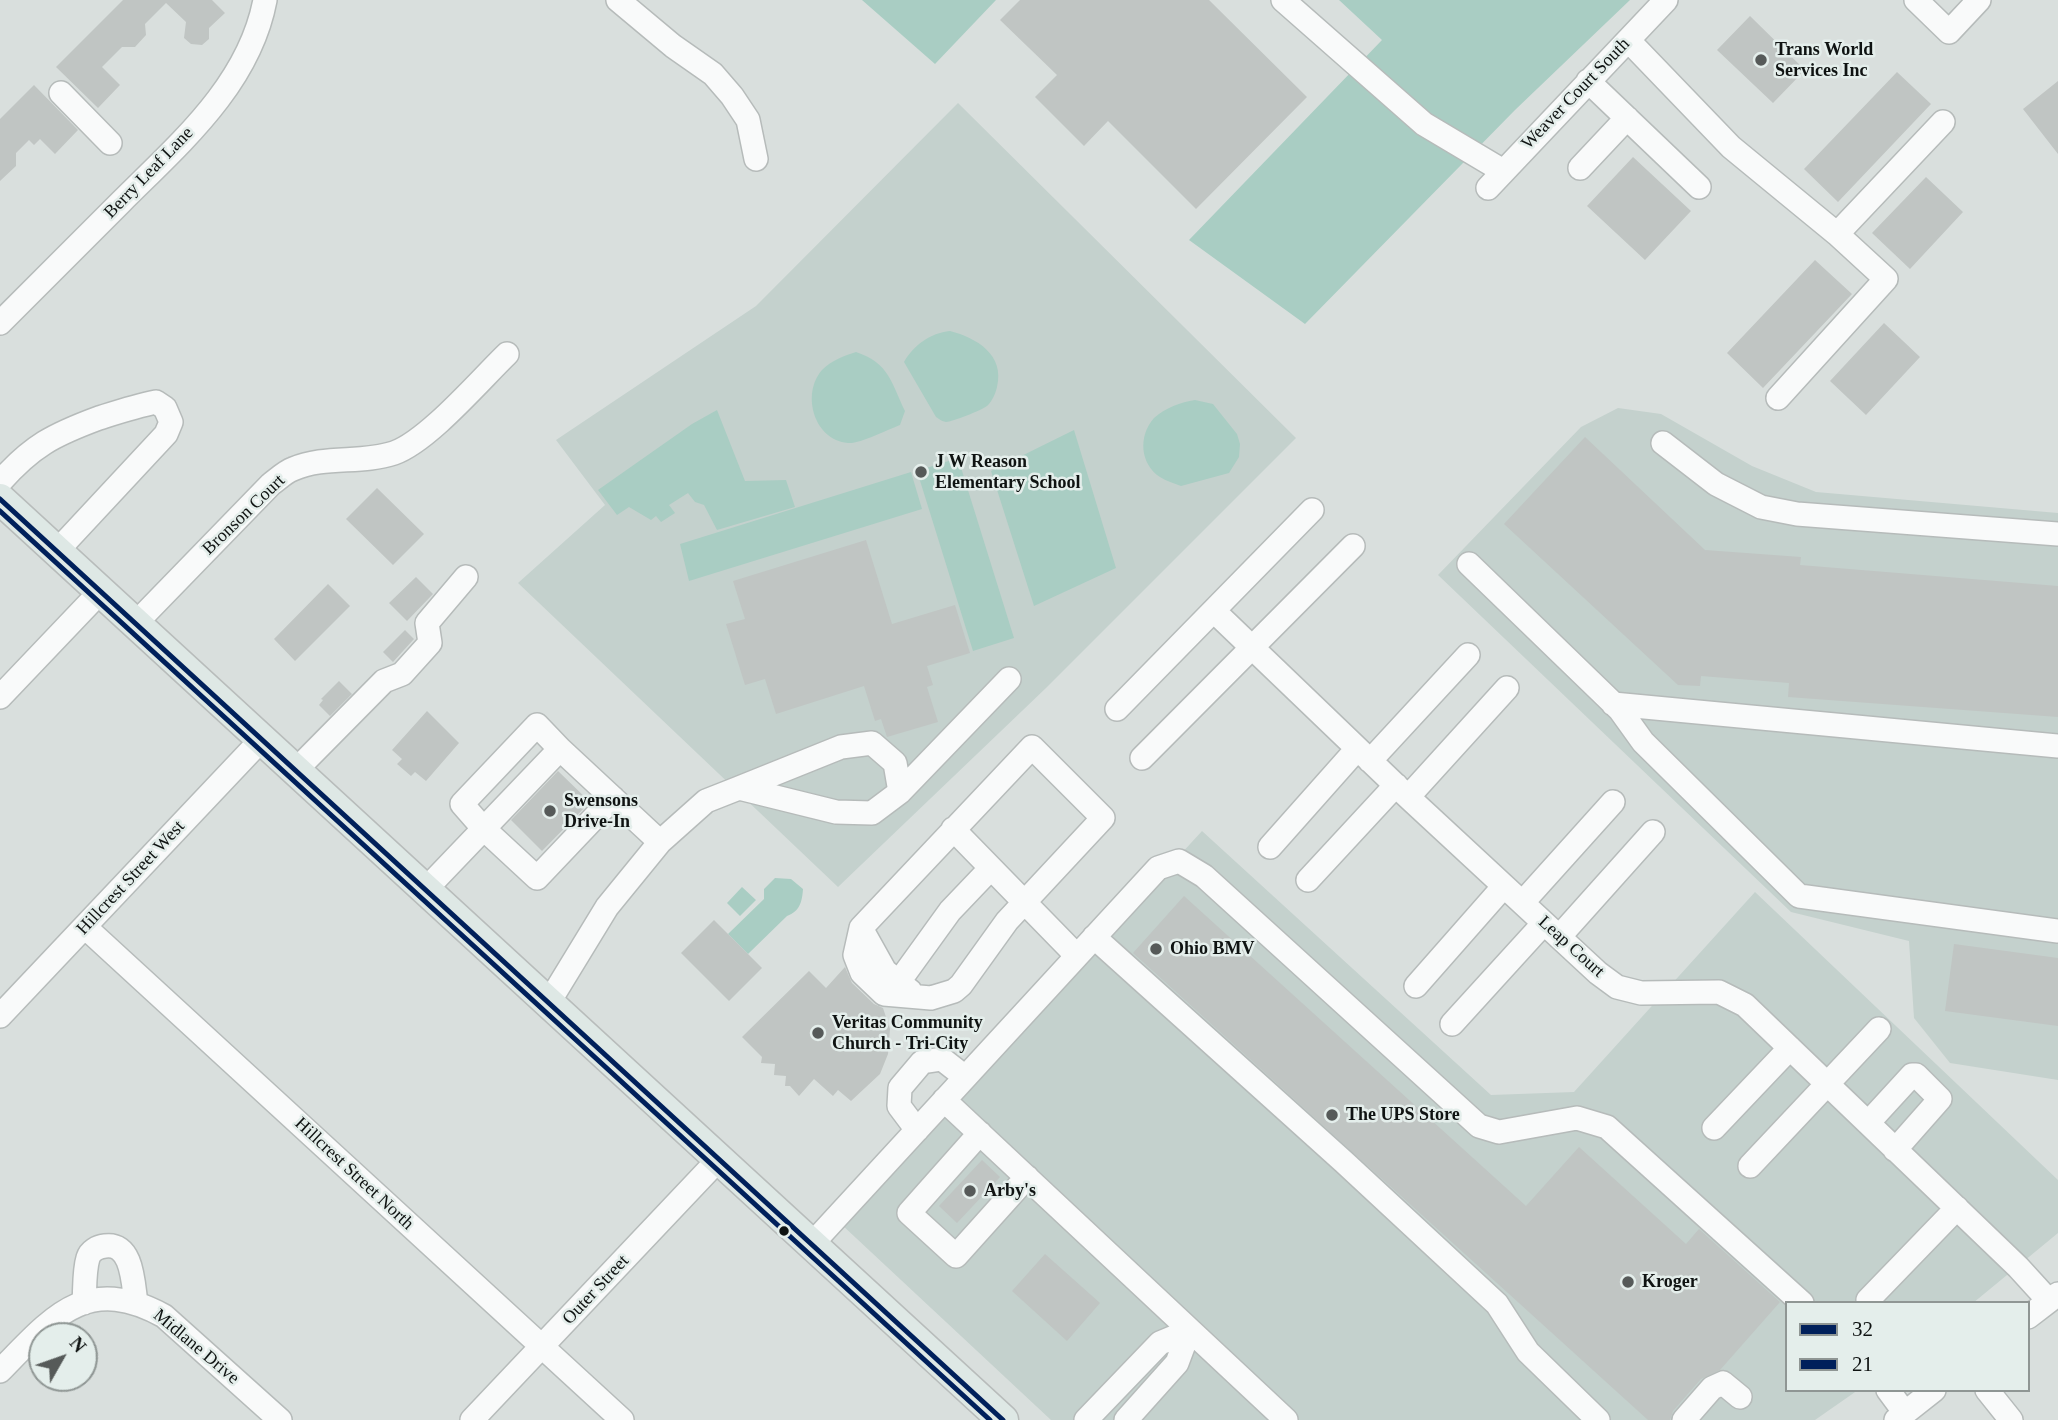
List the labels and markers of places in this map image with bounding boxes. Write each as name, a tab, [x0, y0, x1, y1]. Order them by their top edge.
place label: Trans World Services Inc	[1775, 39, 1873, 82]
marker: Trans World Services Inc	[1753, 52, 1769, 68]
place label: J W Reason Elementary School	[935, 451, 1080, 494]
marker: J W Reason Elementary School	[913, 464, 929, 480]
place label: Swensons Drive-In	[564, 790, 638, 832]
marker: Swensons Drive-In	[542, 803, 558, 819]
place label: Ohio BMV	[1170, 938, 1255, 960]
marker: Ohio BMV	[1148, 941, 1164, 957]
place label: Veritas Community Church - Tri-City	[832, 1012, 983, 1054]
marker: Veritas Community Church - Tri-City	[810, 1025, 826, 1041]
place label: The UPS Store	[1346, 1104, 1460, 1126]
marker: The UPS Store	[1324, 1107, 1340, 1123]
place label: Arby's	[984, 1180, 1036, 1202]
marker: Arby's	[962, 1183, 978, 1199]
unlabelled marker	[777, 1224, 791, 1238]
place label: Kroger	[1642, 1271, 1698, 1293]
marker: Kroger	[1620, 1274, 1636, 1290]

